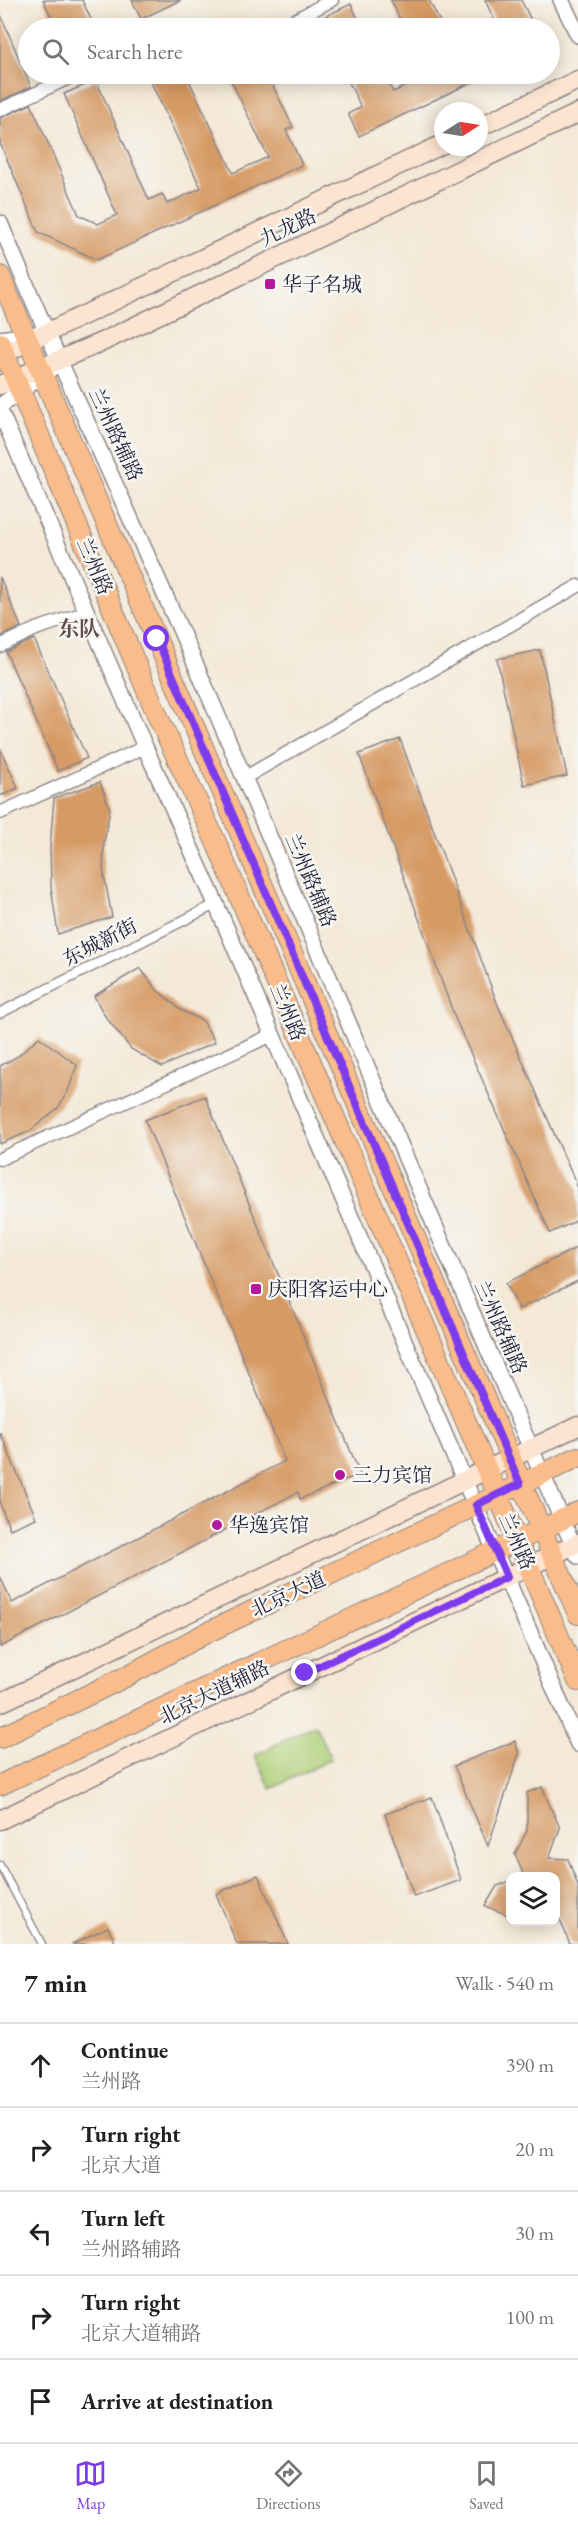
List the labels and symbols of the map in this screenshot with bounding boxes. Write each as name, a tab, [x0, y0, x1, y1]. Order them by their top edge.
north arrow	[434, 102, 488, 156]
street label: 九龙路	[255, 202, 321, 252]
place label: 华子名城	[282, 271, 362, 297]
marker: 华子名城	[263, 277, 277, 291]
street label: 兰州路辅路	[83, 383, 149, 485]
street label: 兰州路	[71, 533, 119, 599]
district label: 东队	[58, 615, 100, 642]
route start	[143, 625, 169, 651]
street label: 兰州路辅路	[279, 829, 343, 931]
street label: 东城新街	[58, 912, 142, 972]
street label: 兰州路	[264, 979, 312, 1045]
place label: 庆阳客运中心	[268, 1276, 388, 1302]
street label: 兰州路辅路	[469, 1276, 533, 1378]
marker: 庆阳客运中心	[249, 1282, 263, 1296]
place label: 三力宾馆	[352, 1462, 432, 1488]
marker: 三力宾馆	[333, 1468, 347, 1482]
street label: 兰州路	[493, 1508, 541, 1574]
place label: 华逸宾馆	[229, 1512, 309, 1538]
marker: 华逸宾馆	[210, 1518, 224, 1532]
street label: 北京大道	[246, 1565, 330, 1623]
street label: 北京大道辅路	[154, 1654, 274, 1730]
route end	[291, 1659, 317, 1685]

